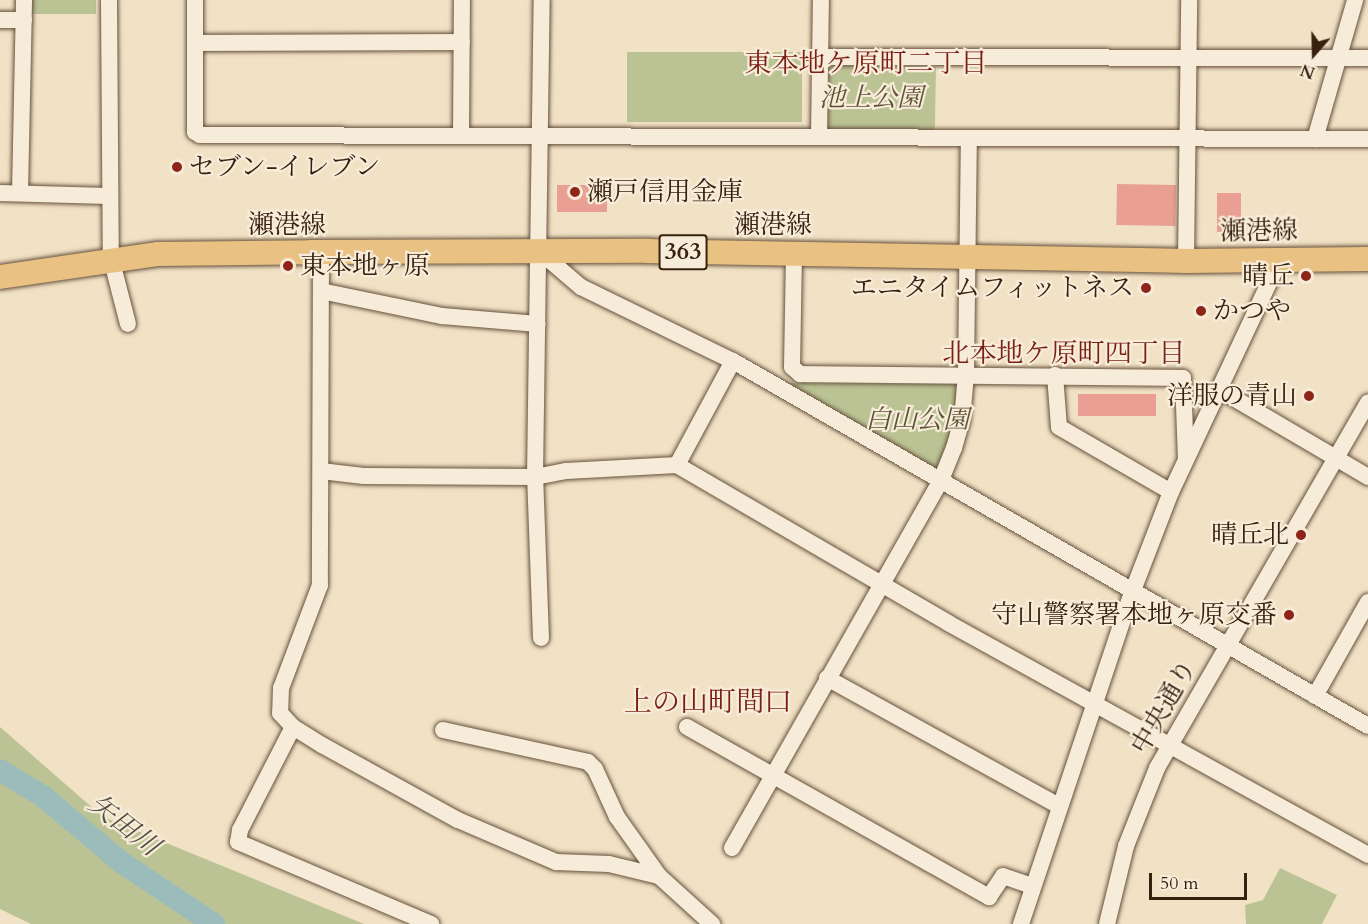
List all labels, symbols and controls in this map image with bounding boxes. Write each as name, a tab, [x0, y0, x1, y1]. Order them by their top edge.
north arrow	[1284, 24, 1344, 84]
district label: 東本地ケ原町二丁目	[745, 48, 987, 80]
text: N	[1298, 58, 1318, 84]
park label: 池上公園	[819, 82, 923, 114]
place label: セブン-イレブン	[189, 151, 383, 183]
marker: セブン-イレブン	[170, 160, 184, 174]
place label: 瀬戸信用金庫	[587, 176, 743, 208]
marker: 瀬戸信用金庫	[568, 185, 582, 199]
street label: 瀬港線	[248, 209, 326, 241]
street label: 瀬港線	[734, 209, 812, 241]
street label: 瀬港線	[1220, 215, 1298, 247]
road number: 363	[658, 231, 708, 273]
place label: 東本地ヶ原	[300, 250, 430, 282]
marker: 東本地ヶ原	[281, 259, 295, 273]
place label: 晴丘	[1242, 260, 1294, 292]
marker: 晴丘	[1299, 269, 1313, 283]
place label: エニタイムフィットネス	[848, 272, 1134, 304]
marker: エニタイムフィットネス	[1139, 281, 1153, 295]
place label: かつや	[1213, 295, 1291, 327]
marker: かつや	[1194, 304, 1208, 318]
district label: 北本地ケ原町四丁目	[943, 338, 1185, 370]
place label: 洋服の青山	[1167, 380, 1297, 412]
marker: 洋服の青山	[1302, 389, 1316, 403]
park label: 白山公園	[865, 404, 969, 436]
place label: 晴丘北	[1211, 519, 1289, 551]
marker: 晴丘北	[1294, 528, 1308, 542]
place label: 守山警察署本地ヶ原交番	[991, 599, 1277, 631]
marker: 守山警察署本地ヶ原交番	[1282, 608, 1296, 622]
street label: 中央通り	[1124, 654, 1204, 760]
district label: 上の山町間口	[624, 685, 792, 719]
water label: 矢田川	[82, 787, 166, 863]
scale bar	[1152, 861, 1250, 899]
text: 50 m	[1160, 871, 1199, 896]

